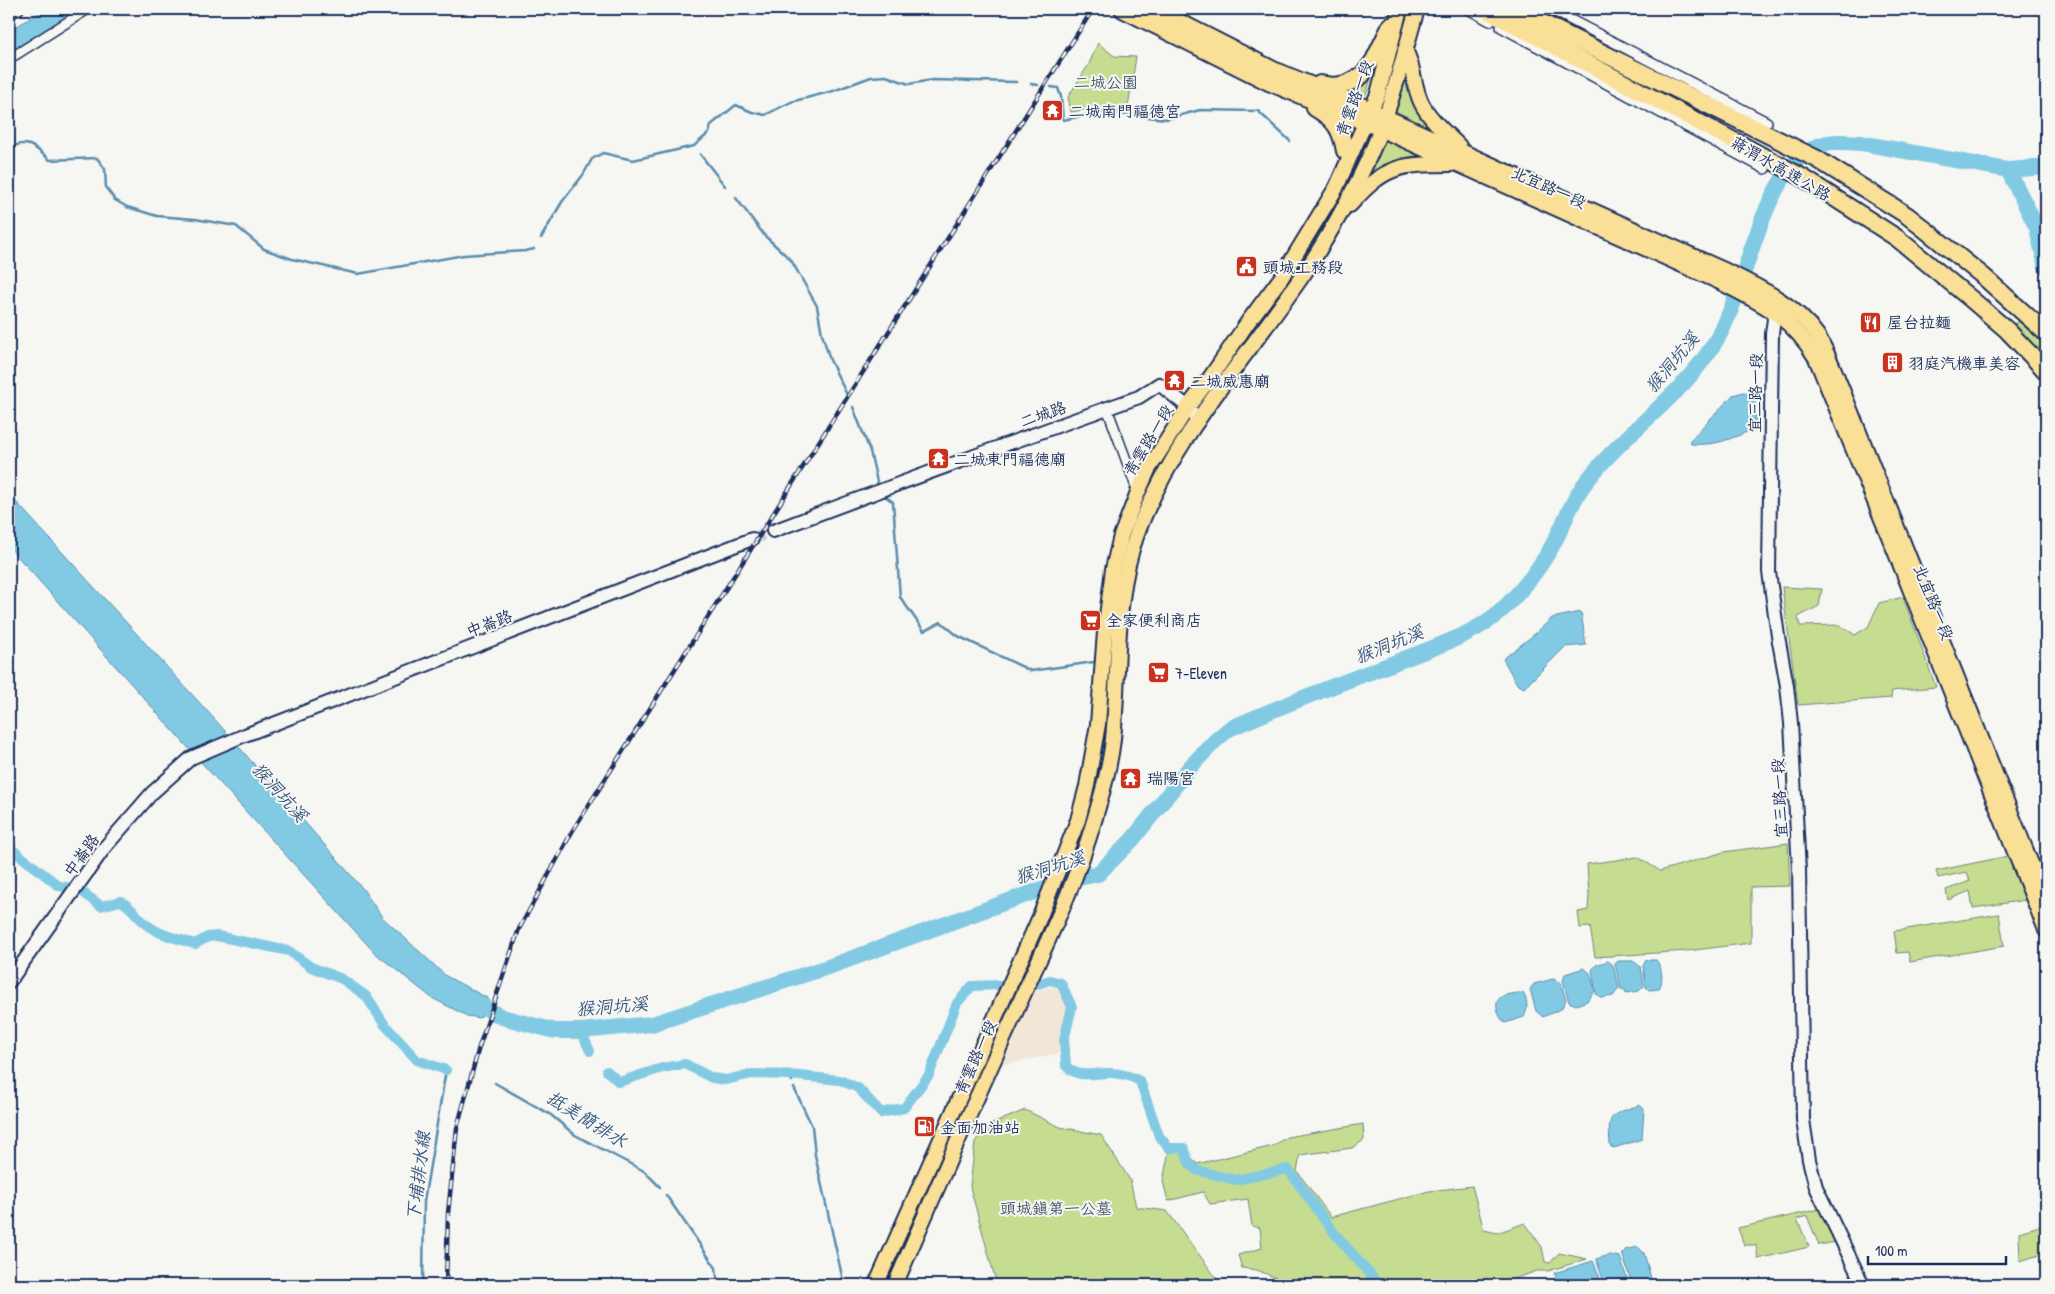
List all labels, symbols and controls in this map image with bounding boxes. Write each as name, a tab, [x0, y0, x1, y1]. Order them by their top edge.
street label: 青雲路一段	[1330, 57, 1378, 139]
park label: 二城公園	[1074, 71, 1138, 93]
temple icon: 二城南門福德宮	[1041, 99, 1065, 123]
place label: 二城南門福德宮	[1069, 100, 1181, 122]
street label: 蔣渭水高速公路	[1727, 130, 1835, 206]
street label: 北宜路一段	[1508, 161, 1590, 213]
public building icon: 頭城工務段	[1235, 255, 1259, 279]
place label: 頭城工務段	[1263, 256, 1343, 278]
restaurant icon: 屋台拉麵	[1859, 310, 1883, 334]
place label: 屋台拉麵	[1887, 311, 1951, 333]
water label: 猴洞坑溪	[1639, 326, 1705, 398]
building icon: 羽庭汽機車美容	[1880, 351, 1904, 375]
place label: 羽庭汽機車美容	[1908, 352, 2020, 374]
street label: 宜三路一段	[1743, 353, 1767, 433]
temple icon: 二城威惠廟	[1162, 369, 1186, 393]
place label: 二城威惠廟	[1190, 370, 1270, 392]
street label: 二城路	[1017, 395, 1069, 433]
street label: 青雲路一段	[1118, 400, 1178, 480]
temple icon: 二城東門福德廟	[926, 447, 950, 471]
place label: 二城東門福德廟	[954, 448, 1066, 470]
street label: 北宜路一段	[1909, 561, 1959, 643]
street label: 中崙路	[463, 604, 515, 642]
supermarket icon: 全家便利商店	[1078, 608, 1102, 632]
place label: 全家便利商店	[1106, 609, 1202, 631]
water label: 猴洞坑溪	[1351, 619, 1428, 669]
supermarket icon: 7-Eleven	[1147, 661, 1171, 685]
place label: 7-Eleven	[1175, 662, 1227, 684]
water label: 猴洞坑溪	[247, 757, 314, 828]
street label: 宜三路一段	[1766, 757, 1792, 839]
temple icon: 瑞陽宮	[1119, 766, 1143, 790]
place label: 瑞陽宮	[1147, 767, 1195, 789]
street label: 中崙路	[58, 829, 104, 881]
water label: 猴洞坑溪	[1012, 844, 1089, 889]
water label: 猴洞坑溪	[575, 990, 650, 1022]
street label: 青雲路一段	[949, 1016, 1001, 1098]
water label: 抵美簡排水	[542, 1085, 633, 1154]
fuel station icon: 金面加油站	[912, 1115, 936, 1139]
place label: 金面加油站	[940, 1116, 1020, 1138]
water label: 下埔排水線	[400, 1129, 436, 1222]
park label: 頭城鎮第一公墓	[1000, 1197, 1112, 1219]
scale bar	[1868, 1234, 2005, 1266]
text: 100 m	[1875, 1240, 1908, 1261]

